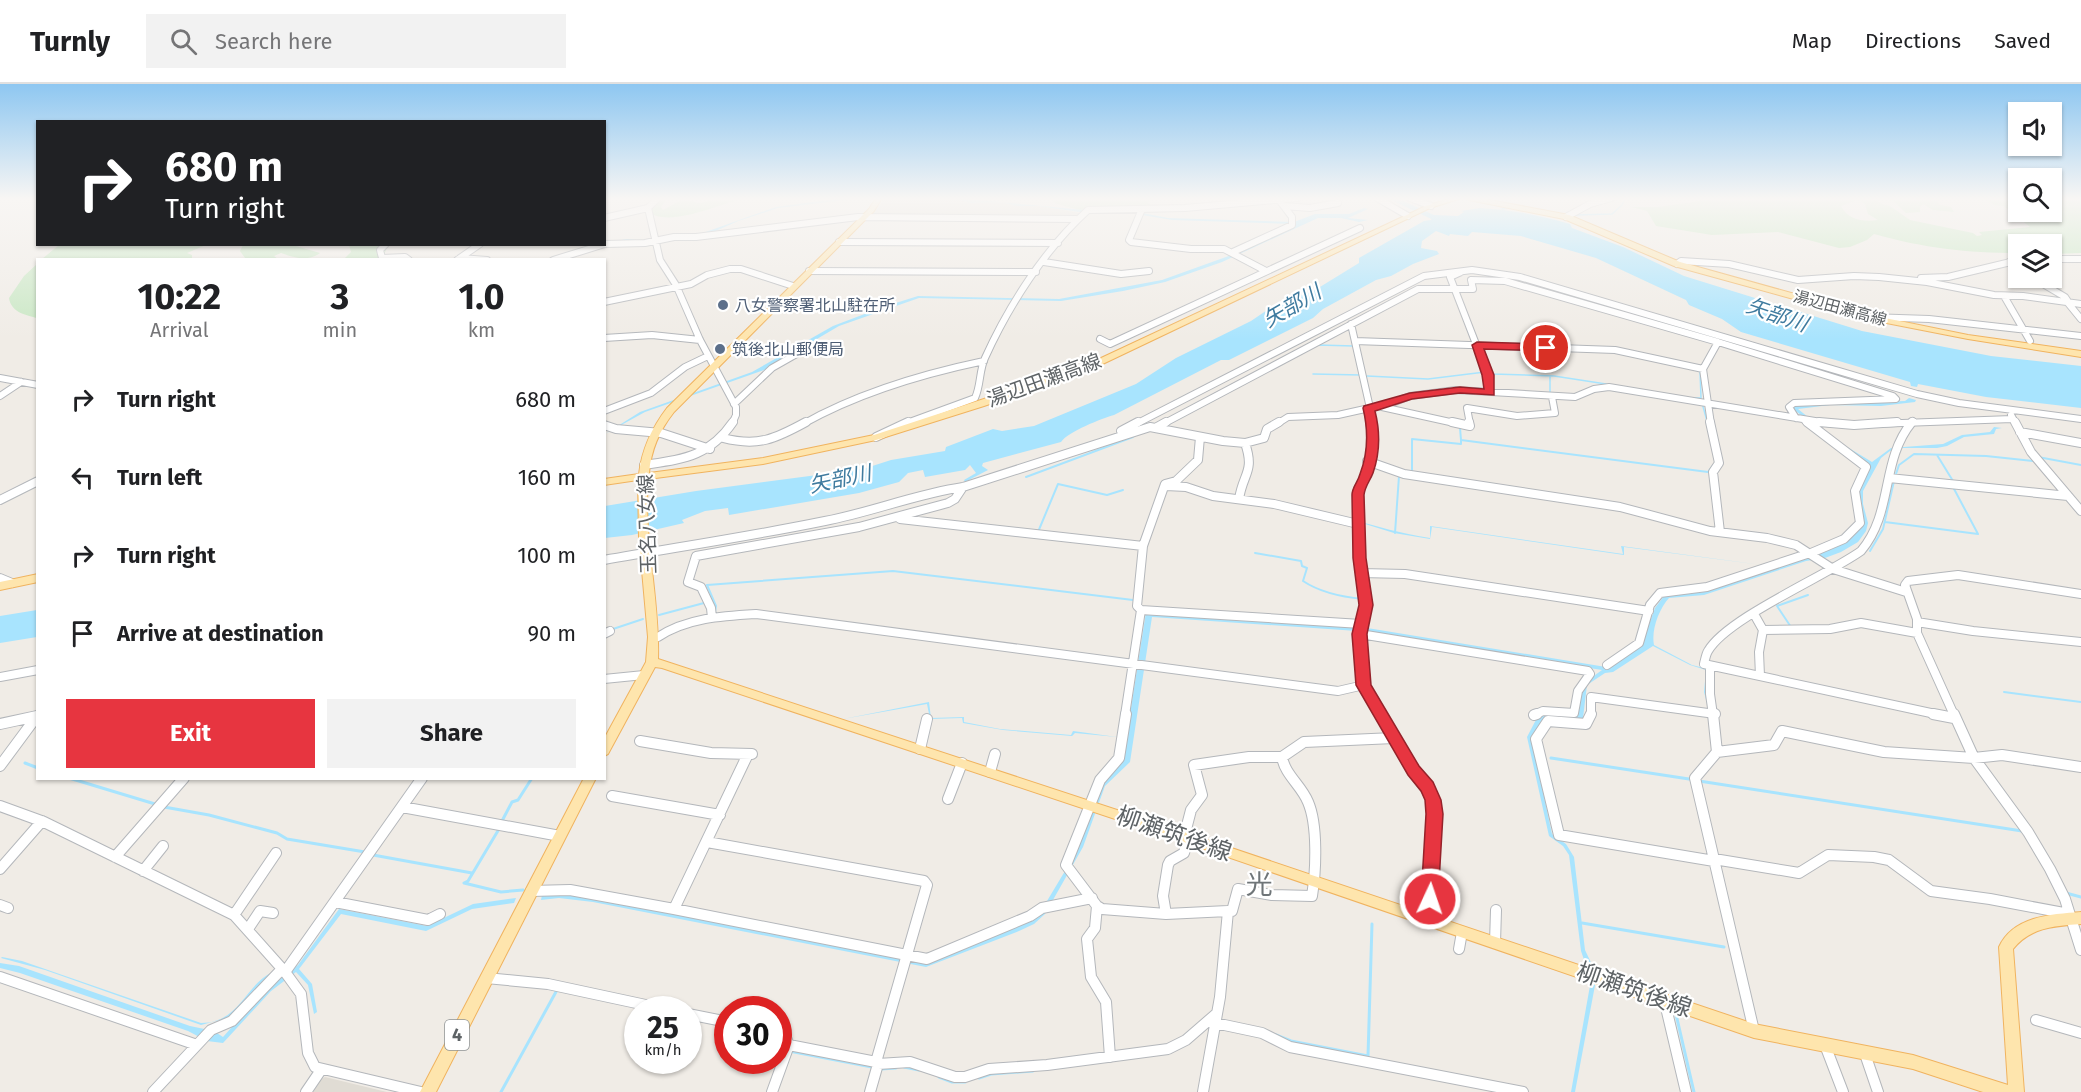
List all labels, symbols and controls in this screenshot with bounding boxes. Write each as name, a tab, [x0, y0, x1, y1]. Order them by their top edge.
search box	[146, 14, 566, 68]
text: Turnly	[30, 25, 110, 58]
icon: search	[167, 25, 200, 58]
text: Search here	[215, 28, 332, 55]
text: Map	[1792, 28, 1832, 54]
text: Directions	[1865, 28, 1961, 54]
text: Saved	[1994, 28, 2051, 54]
map controls	[2008, 102, 2062, 288]
button: sound	[2008, 102, 2062, 156]
text: 680 m	[165, 142, 283, 192]
icon: right	[66, 144, 144, 222]
button: search	[2008, 168, 2062, 222]
text: Turn right	[165, 193, 285, 225]
button: layers	[2008, 234, 2062, 288]
text: 10:22	[137, 275, 221, 319]
text: 3	[330, 275, 349, 319]
text: 1.0	[459, 275, 505, 319]
water label: 矢部川	[1258, 278, 1328, 333]
street label: 湯辺田瀬高線	[1791, 286, 1889, 330]
water label: 矢部川	[1743, 292, 1813, 338]
place label: 八女警察署北山駐在所	[735, 296, 895, 315]
marker: 八女警察署北山駐在所	[716, 298, 730, 312]
text: Arrival	[150, 318, 209, 342]
text: min	[323, 318, 357, 342]
text: km	[468, 318, 495, 342]
pin	[1520, 322, 1571, 373]
icon: arrive	[1529, 331, 1562, 364]
place label: 筑後北山郵便局	[732, 340, 844, 359]
marker: 筑後北山郵便局	[713, 342, 727, 356]
street label: 湯辺田瀬高線	[984, 348, 1104, 412]
icon: right	[66, 383, 99, 416]
text: Turn right	[117, 386, 216, 413]
text: 680 m	[515, 386, 576, 413]
water label: 矢部川	[806, 459, 875, 498]
icon: left	[66, 461, 99, 494]
text: Turn left	[117, 464, 202, 491]
text: 160 m	[518, 464, 576, 491]
street label: 玉名八女線	[633, 474, 661, 574]
icon: right	[66, 539, 99, 572]
text: Turn right	[117, 542, 216, 569]
text: 100 m	[517, 542, 576, 569]
icon: arrive	[66, 617, 99, 650]
text: Arrive at destination	[117, 620, 324, 647]
text: 90 m	[527, 620, 576, 647]
button: Exit	[66, 699, 315, 768]
button: Share	[327, 699, 576, 768]
street label: 柳瀬筑後線	[1113, 801, 1235, 867]
position arrow	[1398, 867, 1462, 931]
district label: 光	[1246, 869, 1273, 901]
street label: 柳瀬筑後線	[1573, 957, 1695, 1023]
speed limit sign: 30	[714, 996, 792, 1074]
text: 25	[647, 1010, 679, 1046]
road number: 4	[445, 1020, 469, 1050]
text: km/h	[644, 1041, 682, 1059]

